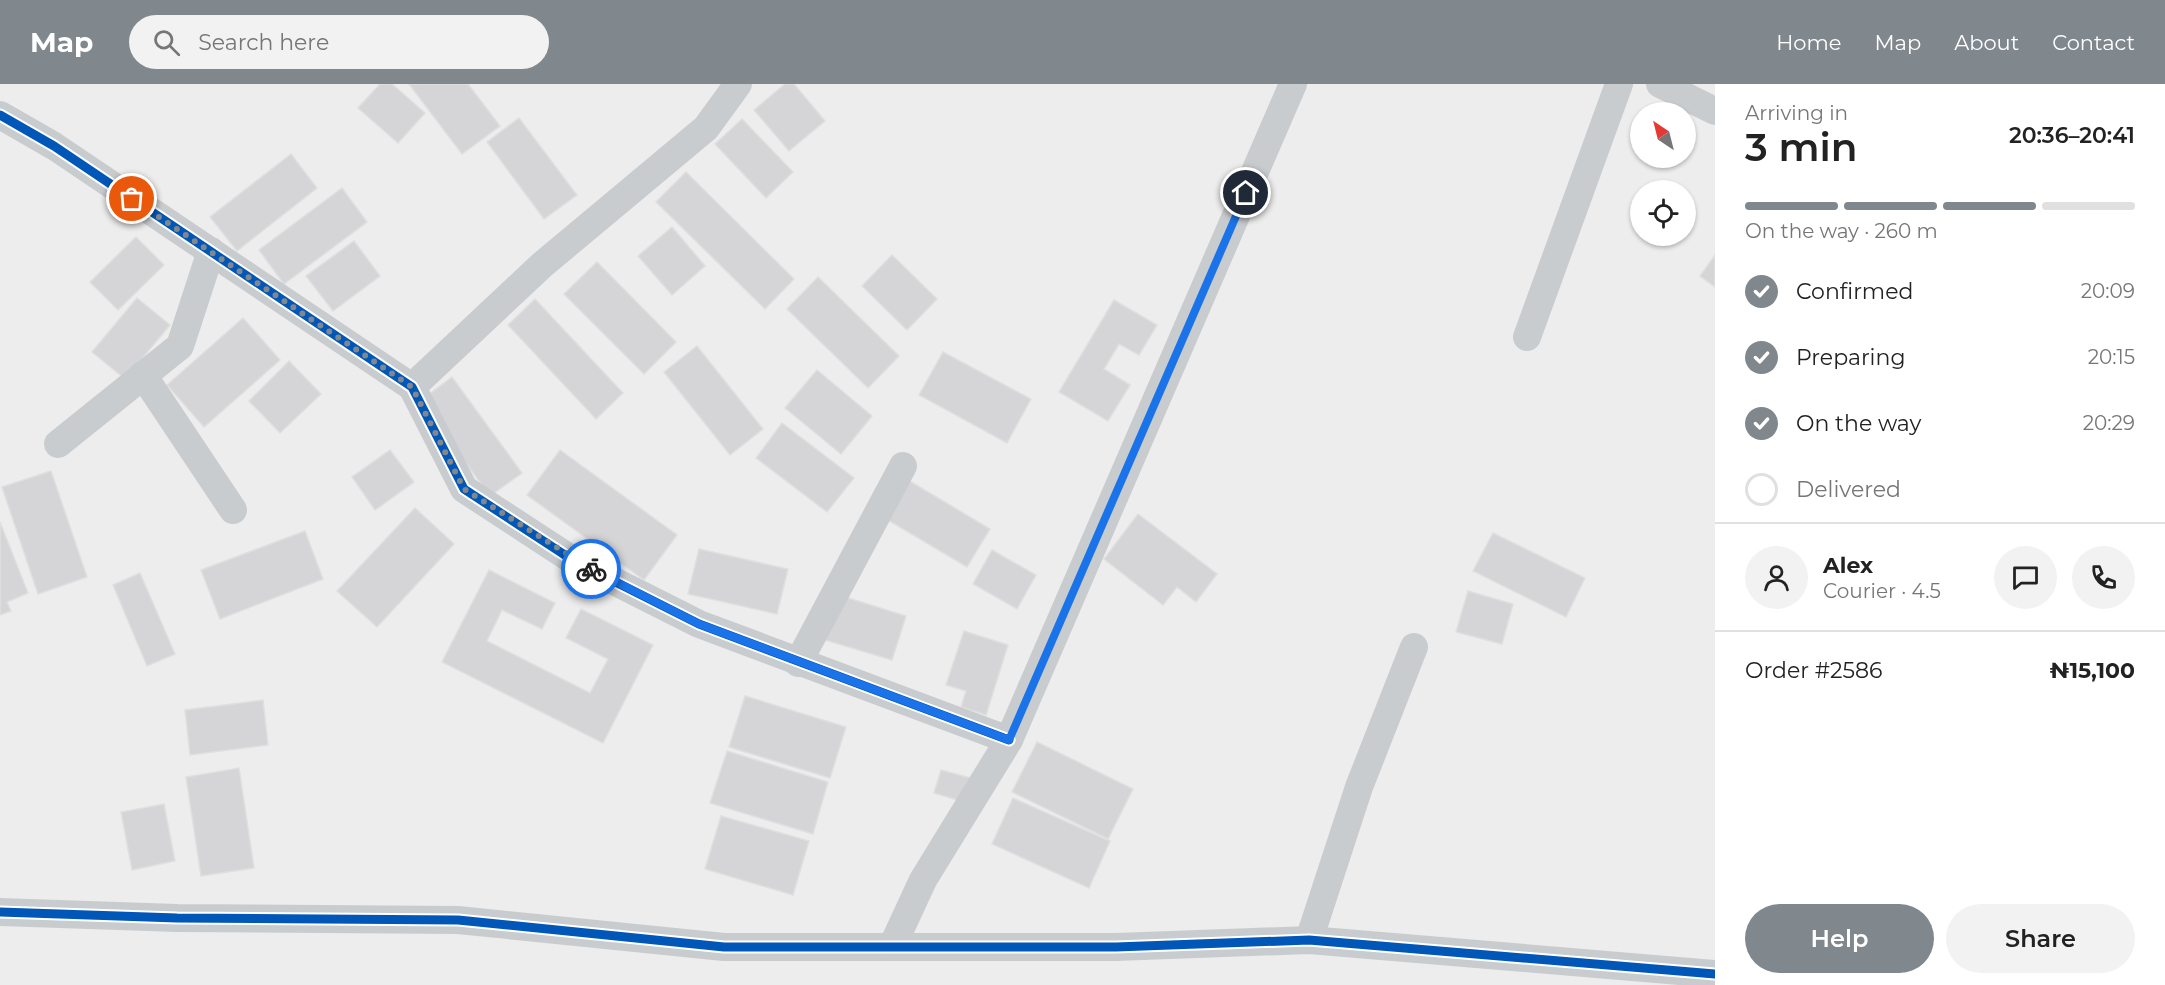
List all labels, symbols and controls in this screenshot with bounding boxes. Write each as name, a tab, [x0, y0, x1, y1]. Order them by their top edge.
search box	[129, 15, 549, 69]
text: Map	[30, 25, 93, 59]
icon: search	[150, 26, 183, 59]
text: Search here	[198, 29, 329, 56]
text: Home	[1776, 30, 1841, 55]
text: Map	[1874, 30, 1921, 55]
text: About	[1954, 30, 2019, 55]
text: Contact	[2052, 30, 2135, 55]
text: Arriving in	[1745, 101, 1848, 125]
north arrow	[1630, 102, 1696, 168]
map controls	[1630, 102, 1696, 246]
text: 20:36–20:41	[2009, 122, 2135, 149]
text: 3 min	[1745, 123, 1858, 171]
pin	[1220, 167, 1271, 218]
pin	[106, 173, 157, 224]
icon: home	[1229, 176, 1262, 209]
button: locate	[1630, 180, 1696, 246]
icon: bag	[115, 182, 148, 215]
text: On the way · 260 m	[1745, 219, 1938, 243]
icon: check	[1745, 275, 1778, 308]
text: Confirmed	[1796, 278, 1913, 305]
text: 20:09	[2081, 279, 2135, 303]
icon: check	[1745, 341, 1778, 374]
text: Preparing	[1796, 344, 1905, 371]
text: 20:15	[2088, 345, 2135, 369]
icon: check	[1745, 407, 1778, 440]
text: On the way	[1796, 410, 1921, 437]
text: 20:29	[2083, 411, 2135, 435]
text: Delivered	[1796, 476, 1901, 503]
courier	[561, 539, 621, 599]
button: person	[1745, 546, 1808, 609]
button: chat	[1994, 546, 2057, 609]
button: phone	[2072, 546, 2135, 609]
text: Alex	[1823, 552, 1873, 579]
icon: bike	[575, 553, 608, 586]
text: Courier · 4.5	[1823, 579, 1941, 603]
text: Order #2586	[1745, 657, 1883, 684]
text: ₦15,100	[2050, 657, 2135, 684]
button: Help	[1745, 904, 1934, 973]
button: Share	[1946, 904, 2135, 973]

